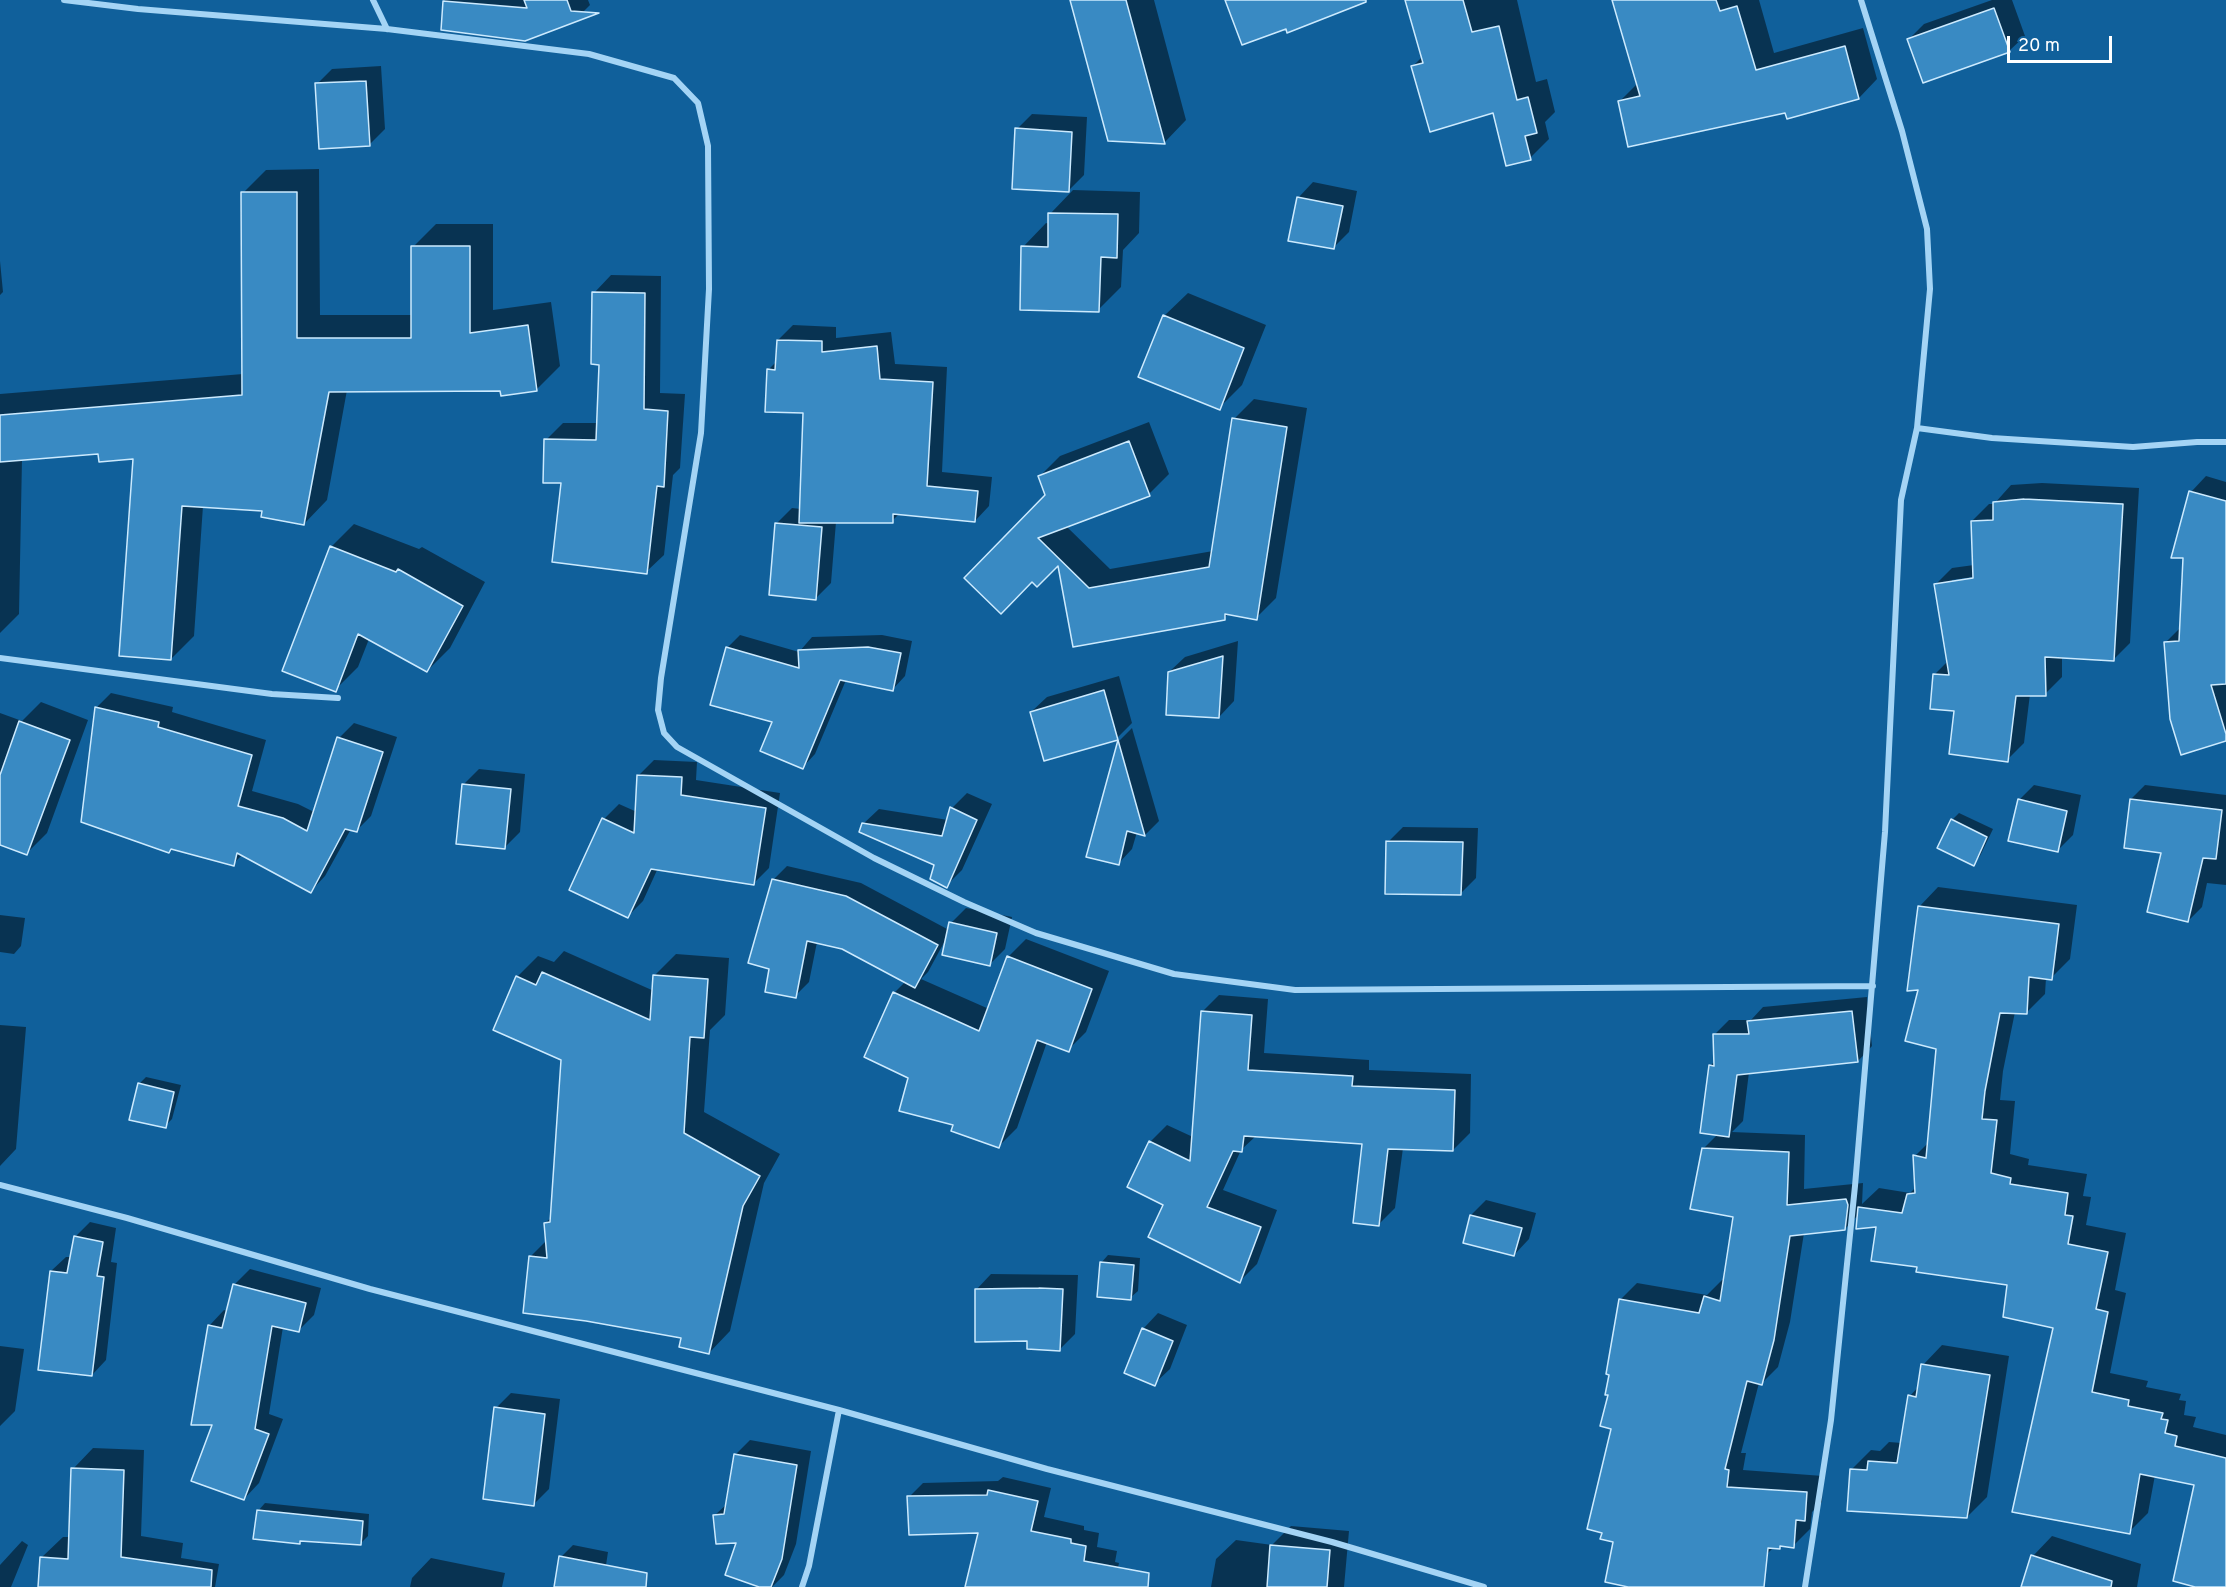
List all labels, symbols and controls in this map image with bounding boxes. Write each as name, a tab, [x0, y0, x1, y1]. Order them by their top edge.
scale bar	[2010, 24, 2115, 62]
text: 20 m	[2018, 35, 2060, 58]

